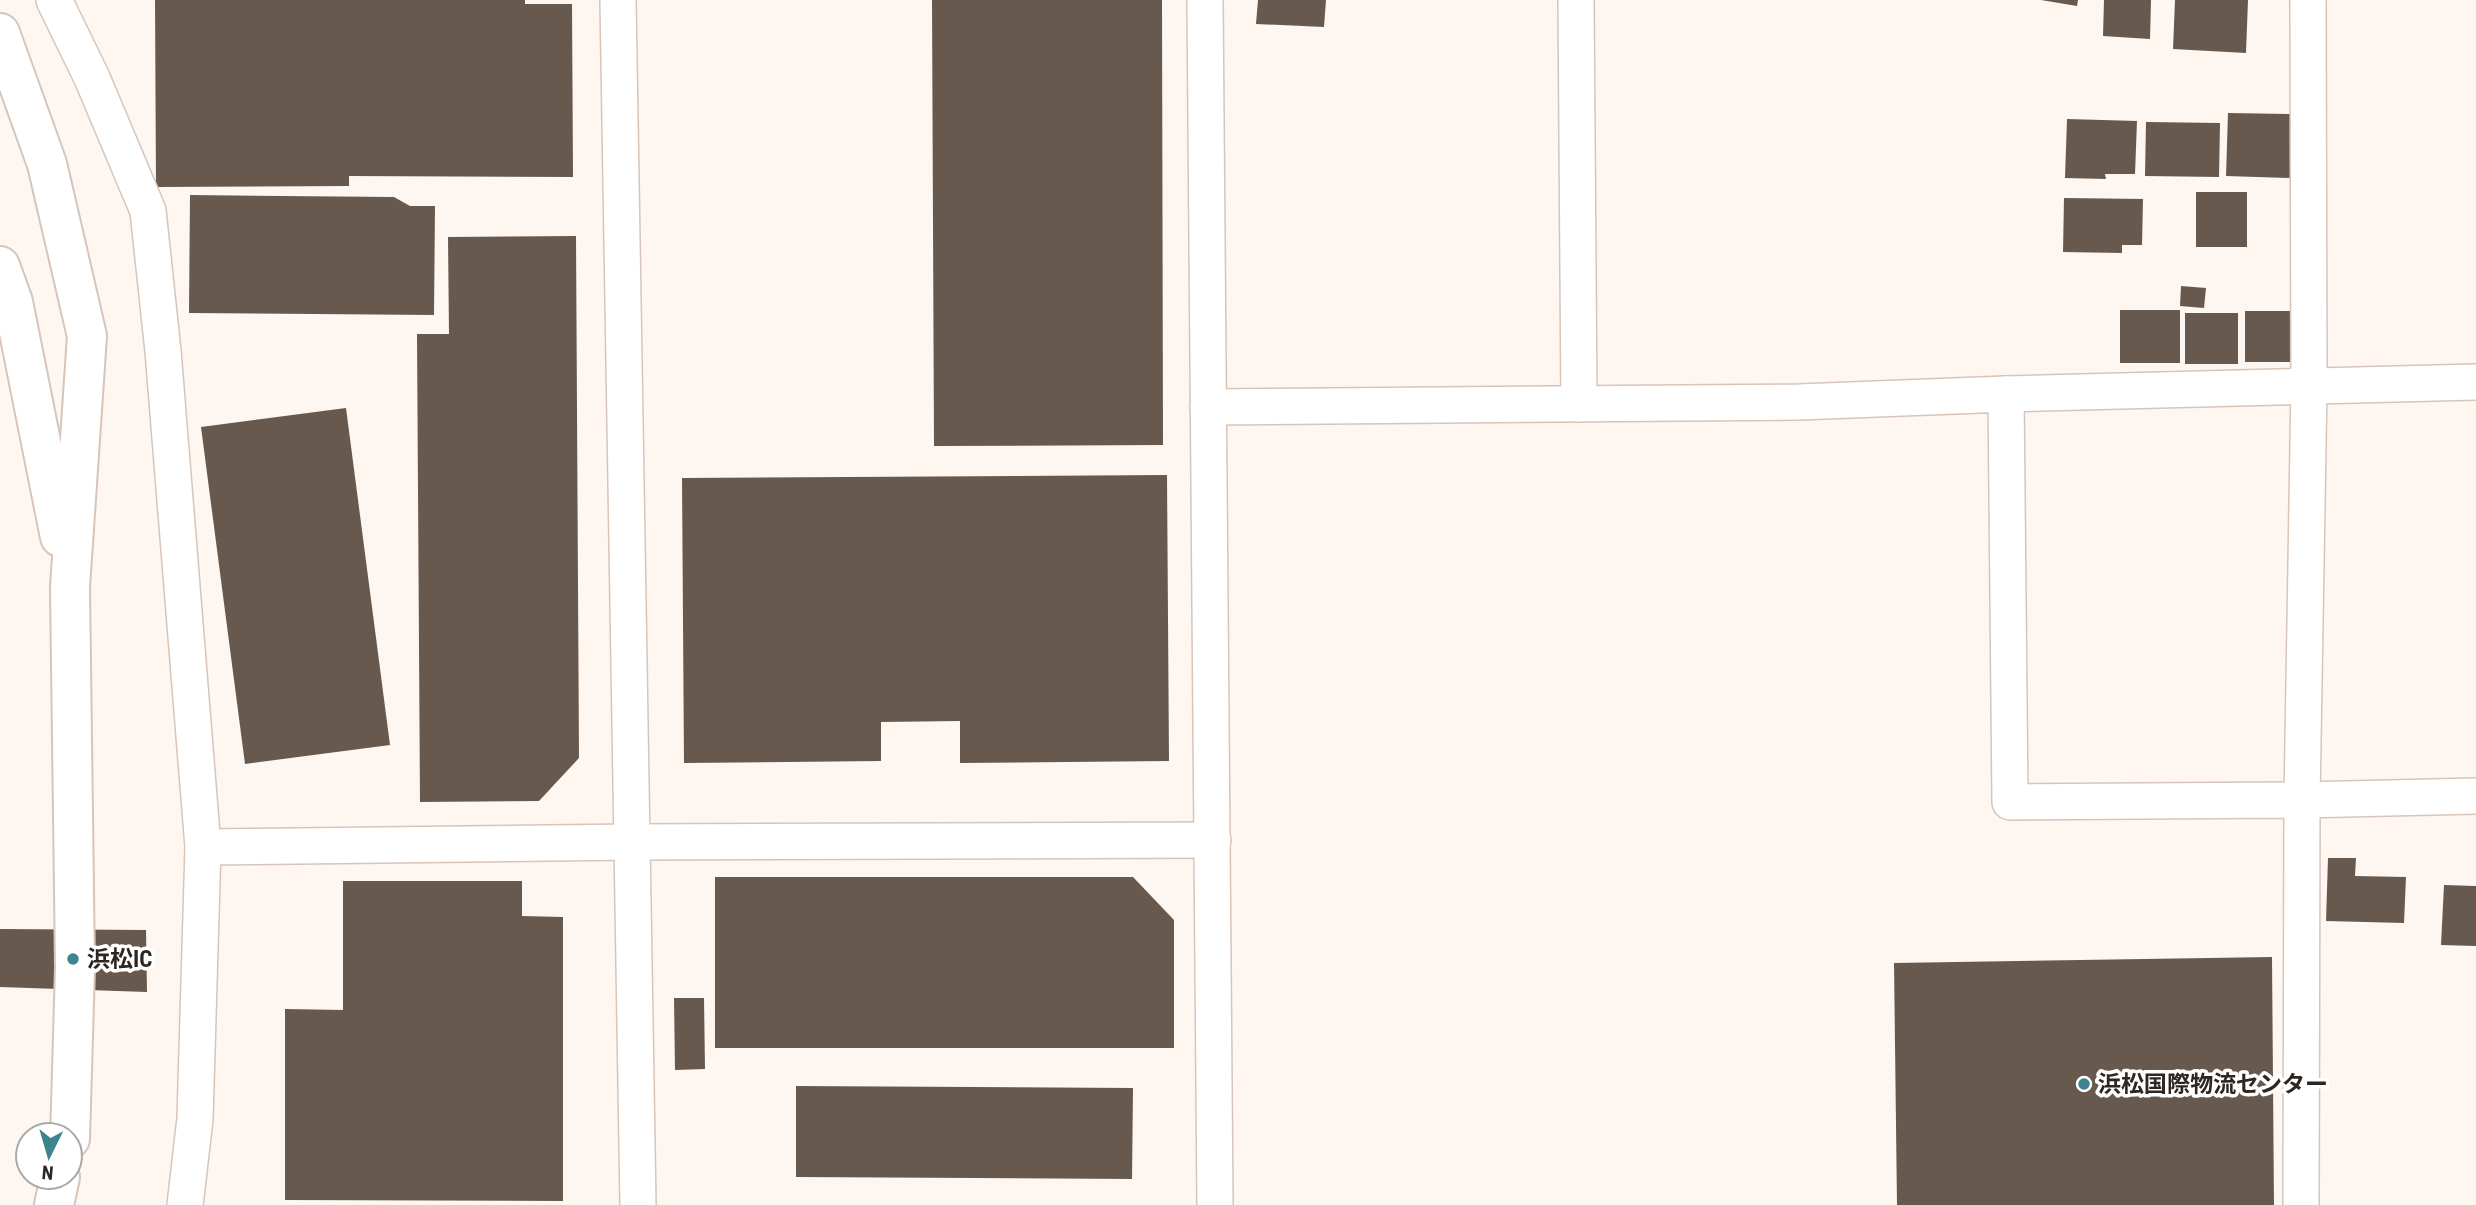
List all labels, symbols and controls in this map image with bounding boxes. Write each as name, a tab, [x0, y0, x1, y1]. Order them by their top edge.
place label: 浜松IC	[87, 946, 152, 973]
marker: 浜松IC	[65, 951, 81, 967]
place label: 浜松国際物流センター	[2098, 1071, 2328, 1098]
marker: 浜松国際物流センター	[2076, 1076, 2092, 1092]
north arrow	[14, 1121, 84, 1191]
text: N	[41, 1160, 54, 1184]

